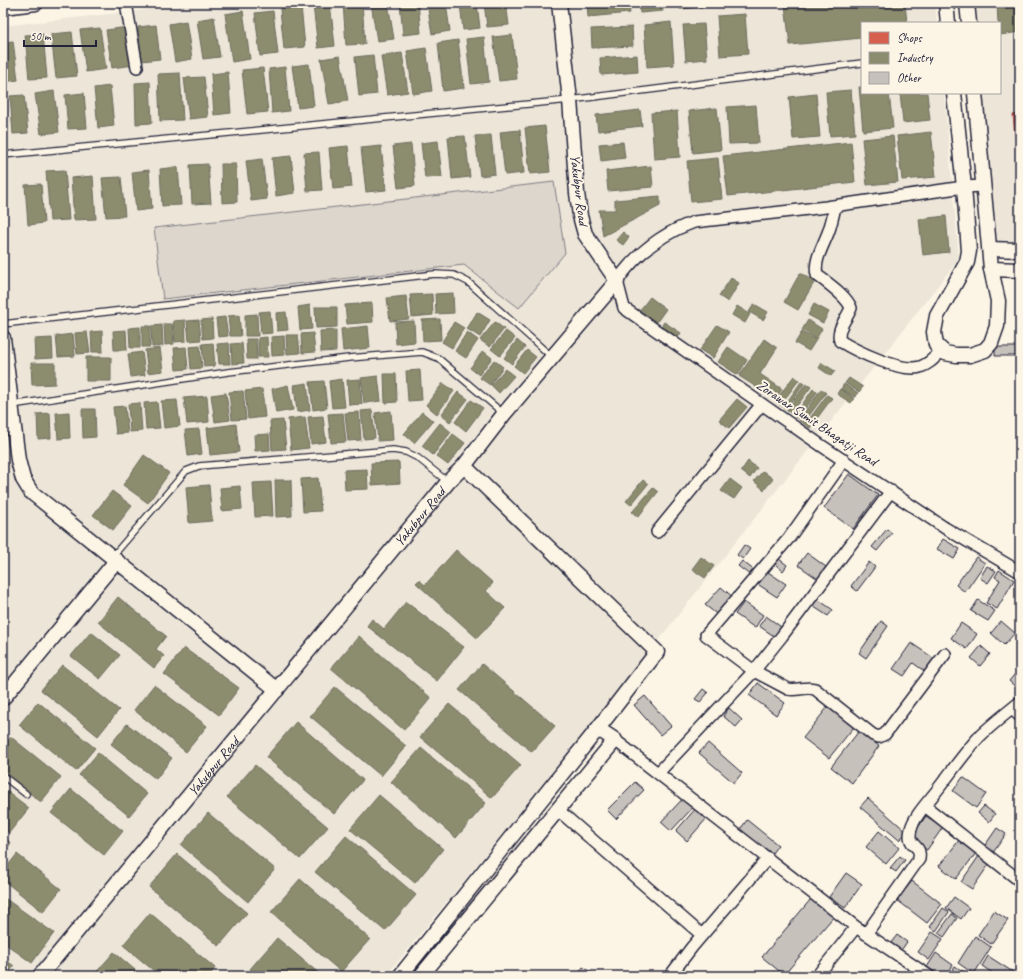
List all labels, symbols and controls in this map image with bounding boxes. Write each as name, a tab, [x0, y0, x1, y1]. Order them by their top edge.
scale bar	[24, 22, 96, 48]
legend	[861, 22, 1001, 94]
text: 50 m	[30, 28, 52, 44]
text: Shops	[897, 30, 922, 46]
text: Industry	[897, 50, 934, 66]
text: Other	[897, 70, 923, 86]
street label: Yakubpur Road	[566, 154, 592, 229]
street label: Zorawar Sumit Bhagatji Road	[753, 376, 883, 471]
street label: Yakubpur Road	[390, 482, 450, 549]
street label: Yakubpur Road	[184, 732, 244, 799]

